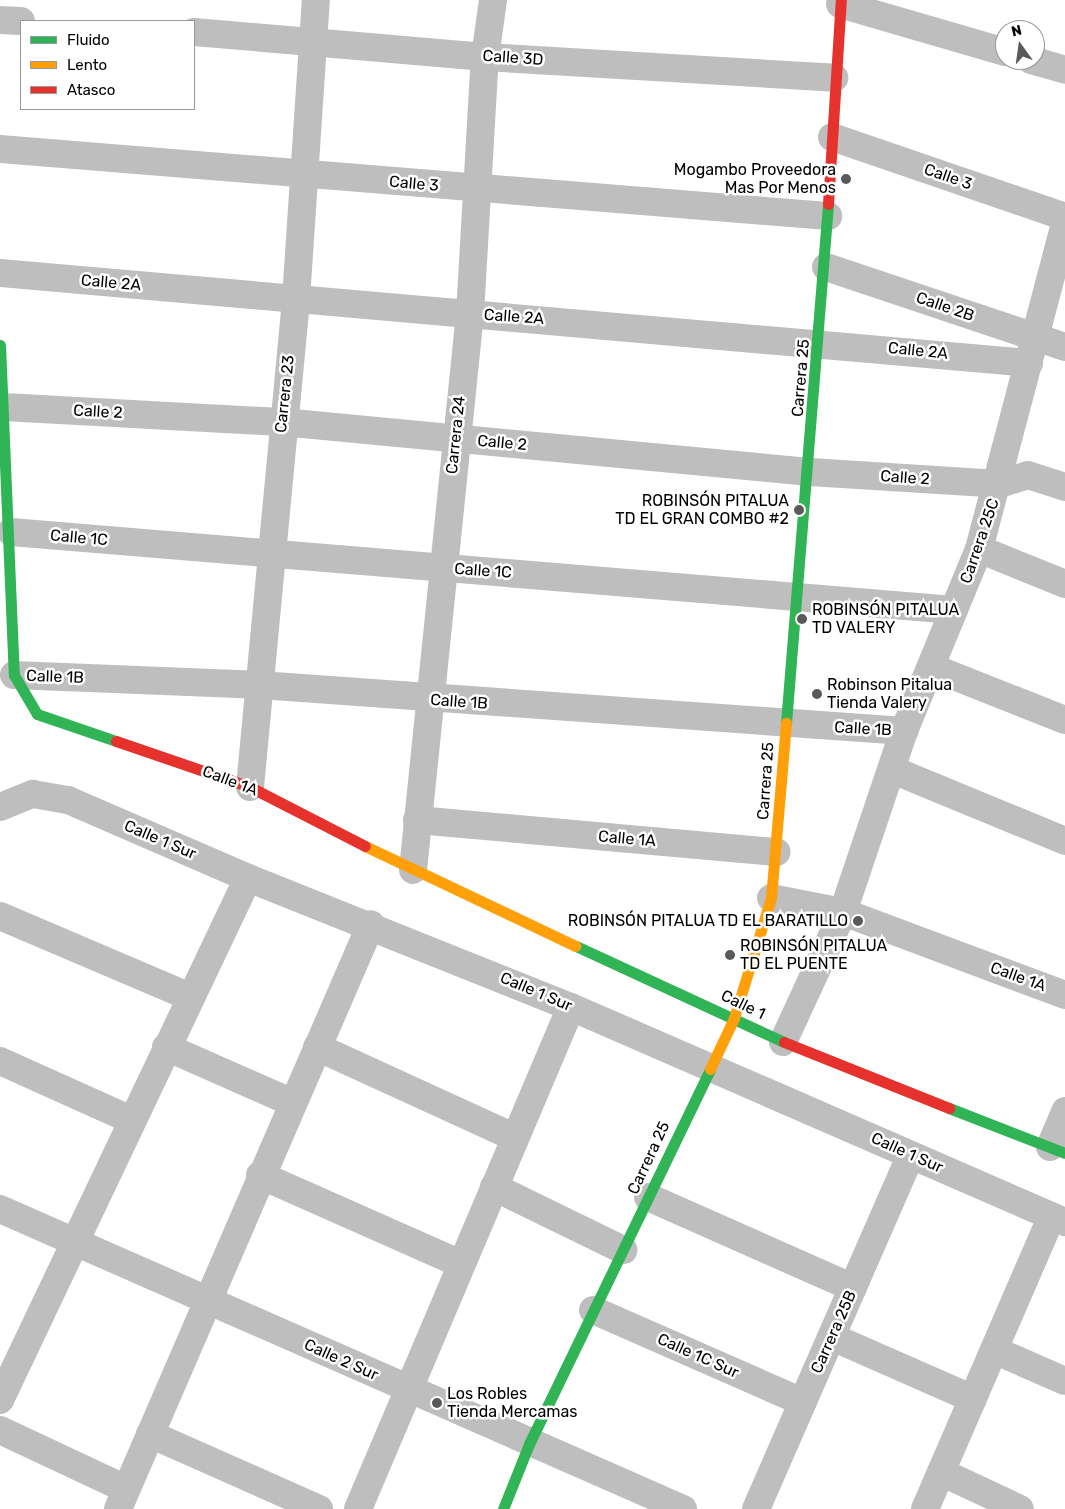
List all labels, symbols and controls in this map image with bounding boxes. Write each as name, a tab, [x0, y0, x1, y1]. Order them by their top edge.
legend	[20, 20, 195, 110]
north arrow	[995, 20, 1045, 70]
text: N	[1010, 21, 1023, 40]
text: Fluido	[67, 31, 110, 49]
street label: Calle 3D	[482, 46, 544, 70]
text: Lento	[67, 56, 107, 74]
text: Atasco	[67, 81, 115, 99]
place label: Mogambo Proveedora Mas Por Menos	[674, 160, 836, 198]
street label: Calle 3	[921, 160, 975, 194]
street label: Calle 3	[388, 172, 440, 196]
marker: Mogambo Proveedora Mas Por Menos	[840, 173, 852, 185]
street label: Calle 2A	[80, 271, 142, 295]
street label: Calle 2B	[913, 288, 977, 326]
street label: Calle 2A	[483, 305, 545, 329]
street label: Carrera 25	[788, 338, 814, 418]
street label: Calle 2A	[887, 338, 949, 364]
street label: Carrera 23	[271, 354, 299, 434]
street label: Carrera 24	[442, 395, 470, 475]
street label: Calle 2	[73, 401, 123, 423]
street label: Calle 2	[476, 431, 528, 455]
street label: Calle 2	[880, 467, 930, 489]
place label: ROBINSÓN PITALUA TD EL GRAN COMBO #2	[615, 491, 789, 529]
street label: Carrera 25C	[956, 496, 1004, 586]
marker: ROBINSÓN PITALUA TD EL GRAN COMBO #2	[793, 504, 805, 516]
street label: Calle 1C	[49, 526, 109, 550]
street label: Calle 1C	[454, 559, 512, 583]
place label: ROBINSÓN PITALUA TD VALERY	[812, 600, 959, 638]
marker: ROBINSÓN PITALUA TD VALERY	[796, 613, 808, 625]
street label: Calle 1B	[26, 666, 84, 688]
place label: Robinson Pitalua Tienda Valery	[827, 675, 952, 713]
marker: Robinson Pitalua Tienda Valery	[811, 688, 823, 700]
street label: Calle 1B	[430, 690, 488, 714]
street label: Calle 1B	[834, 718, 892, 740]
street label: Carrera 25	[754, 741, 778, 821]
street label: Calle 1A	[200, 762, 260, 800]
street label: Calle 1 Sur	[121, 816, 199, 864]
street label: Calle 1A	[597, 827, 657, 851]
place label: ROBINSÓN PITALUA TD EL BARATILLO	[566, 911, 848, 931]
marker: ROBINSÓN PITALUA TD EL BARATILLO	[852, 915, 864, 927]
place label: ROBINSÓN PITALUA TD EL PUENTE	[740, 936, 887, 974]
marker: ROBINSÓN PITALUA TD EL PUENTE	[724, 949, 736, 961]
street label: Calle 1A	[988, 958, 1048, 996]
street label: Calle 1 Sur	[497, 968, 575, 1016]
street label: Calle 1	[718, 986, 768, 1024]
street label: Carrera 25	[624, 1119, 674, 1197]
street label: Calle 1 Sur	[868, 1129, 946, 1177]
street label: Carrera 25B	[807, 1288, 861, 1376]
street label: Calle 1C Sur	[654, 1329, 742, 1383]
street label: Calle 2 Sur	[301, 1335, 381, 1385]
place label: Los Robles Tienda Mercamas	[447, 1384, 577, 1422]
marker: Los Robles Tienda Mercamas	[431, 1397, 443, 1409]

